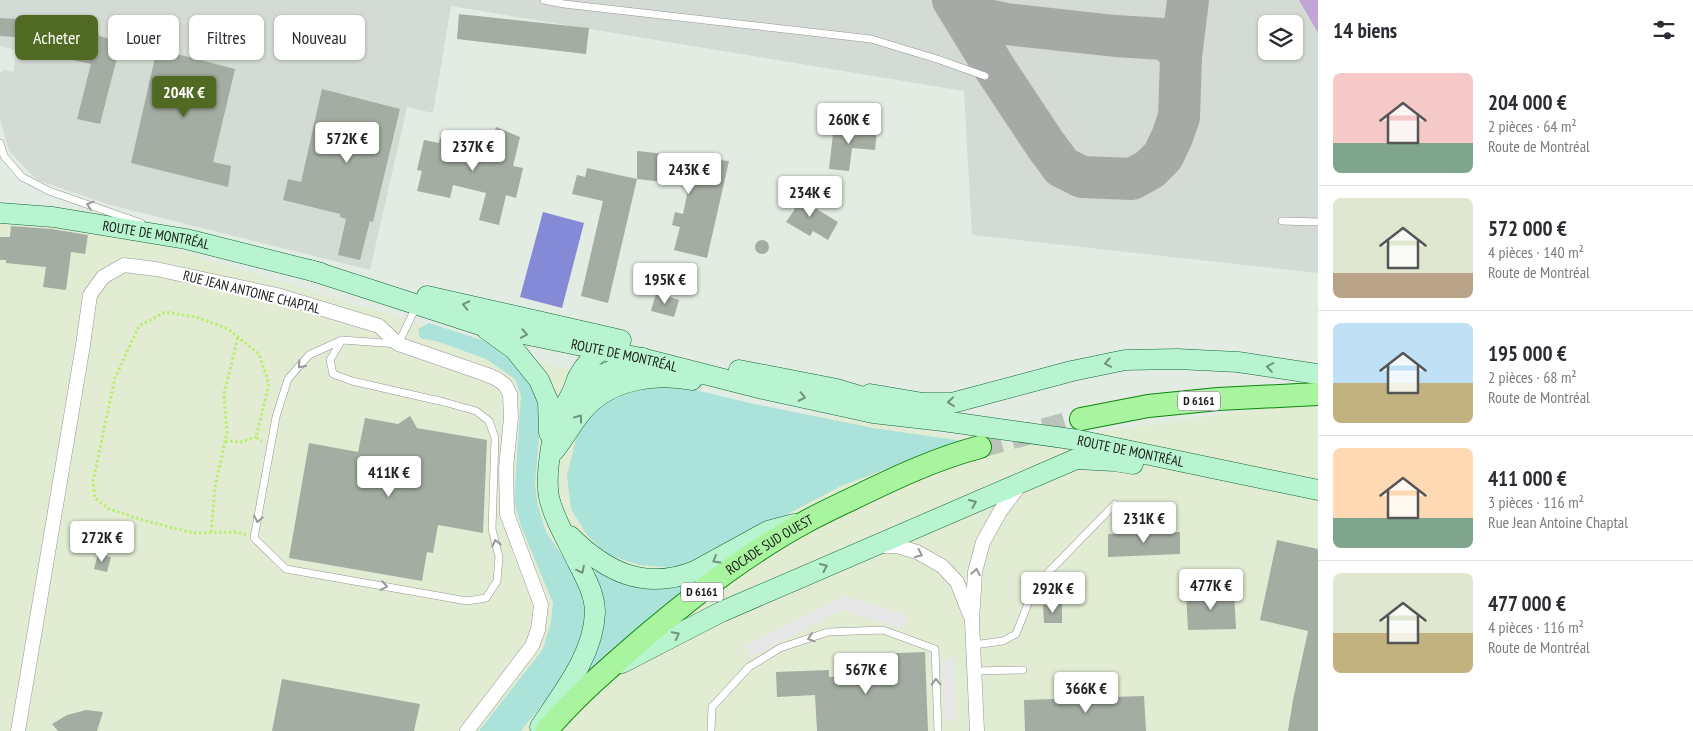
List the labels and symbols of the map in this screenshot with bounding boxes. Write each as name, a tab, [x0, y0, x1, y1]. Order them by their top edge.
pin: 204K €	[143, 76, 225, 118]
pin: 260K €	[808, 102, 890, 145]
pin: 572K €	[306, 121, 388, 164]
pin: 237K €	[432, 130, 514, 172]
pin: 243K €	[648, 152, 730, 195]
pin: 234K €	[769, 176, 851, 218]
one-way arrow	[87, 201, 95, 211]
street label: ROUTE DE MONTRÉAL	[101, 216, 212, 254]
pin: 195K €	[624, 262, 706, 305]
street label: RUE JEAN ANTOINE CHAPTAL	[181, 266, 323, 318]
one-way arrow	[462, 300, 471, 311]
one-way arrow	[520, 328, 528, 339]
street label: ROUTE DE MONTRÉAL	[569, 335, 679, 376]
one-way arrow	[1104, 358, 1113, 368]
one-way arrow	[298, 359, 306, 368]
one-way arrow	[1265, 363, 1274, 373]
one-way arrow	[797, 391, 806, 402]
road number: D 6161	[1178, 392, 1220, 411]
one-way arrow	[946, 396, 954, 407]
one-way arrow	[573, 414, 582, 424]
street label: ROUTE DE MONTRÉAL	[1076, 431, 1186, 471]
pin: 411K €	[348, 456, 430, 498]
one-way arrow	[969, 499, 977, 509]
pin: 231K €	[1103, 502, 1185, 544]
street label: ROCADE SUD OUEST	[722, 510, 817, 579]
one-way arrow	[253, 515, 263, 524]
pin: 272K €	[61, 520, 143, 563]
one-way arrow	[491, 539, 501, 548]
one-way arrow	[914, 547, 923, 558]
one-way arrow	[713, 554, 722, 564]
one-way arrow	[819, 563, 828, 574]
one-way arrow	[575, 565, 586, 574]
one-way arrow	[970, 568, 980, 576]
pin: 477K €	[1170, 568, 1252, 611]
pin: 292K €	[1012, 572, 1094, 614]
one-way arrow	[379, 581, 388, 591]
road number: D 6161	[681, 582, 723, 602]
one-way arrow	[671, 631, 680, 641]
one-way arrow	[807, 632, 815, 642]
pin: 567K €	[825, 652, 907, 695]
pin: 366K €	[1045, 672, 1127, 714]
one-way arrow	[931, 678, 942, 686]

